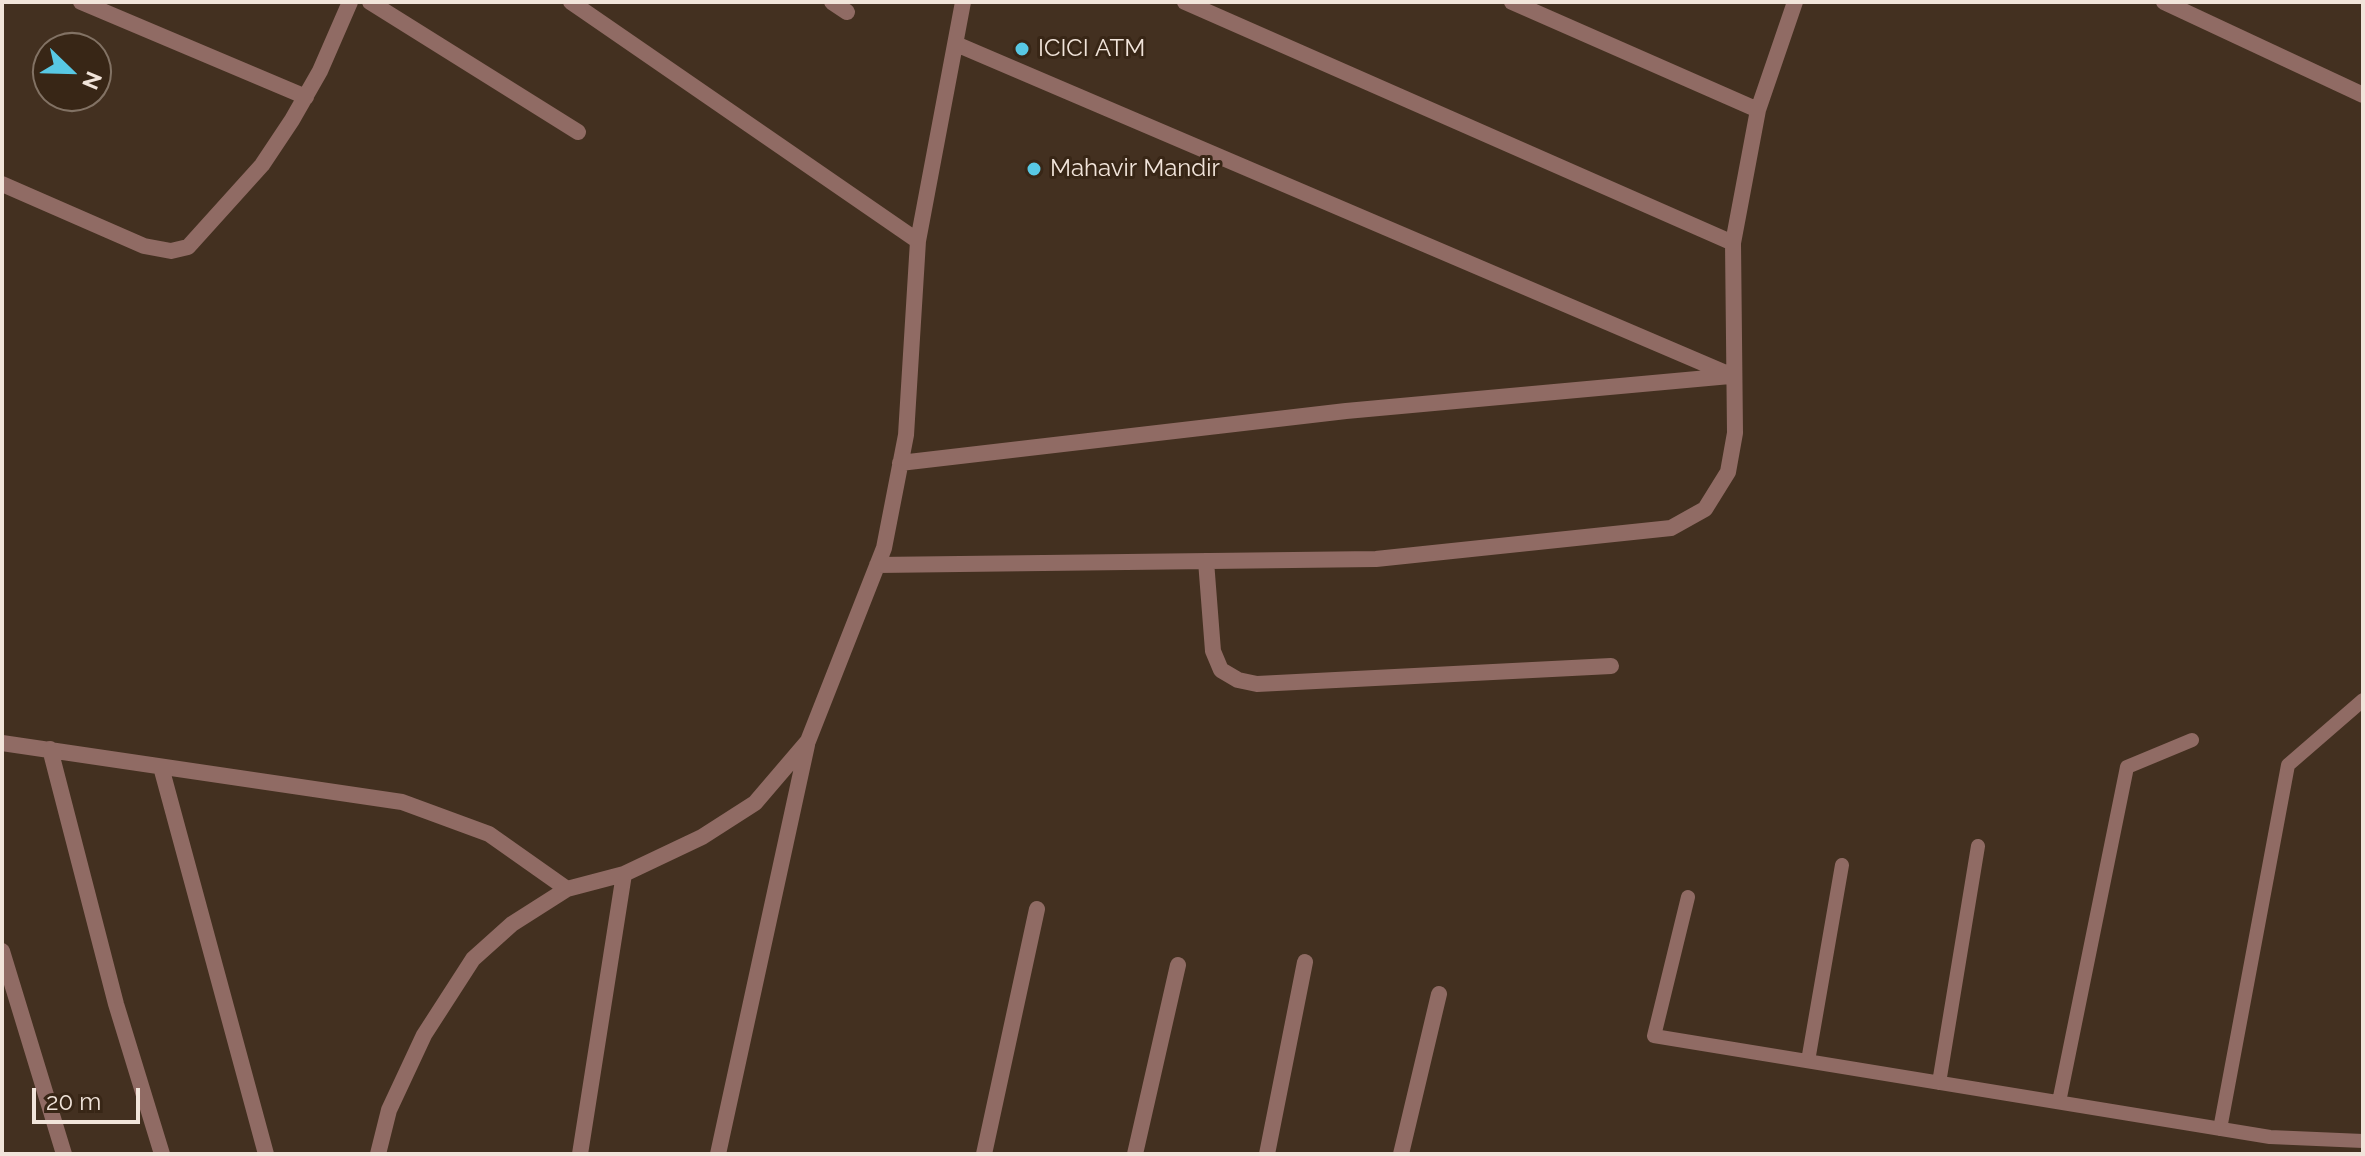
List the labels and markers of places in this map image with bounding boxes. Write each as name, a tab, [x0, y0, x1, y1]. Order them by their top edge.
place label: ICICI ATM	[1038, 35, 1145, 63]
marker: ICICI ATM	[1013, 40, 1031, 58]
place label: Mahavir Mandir	[1050, 155, 1220, 183]
marker: Mahavir Mandir	[1025, 160, 1043, 178]

